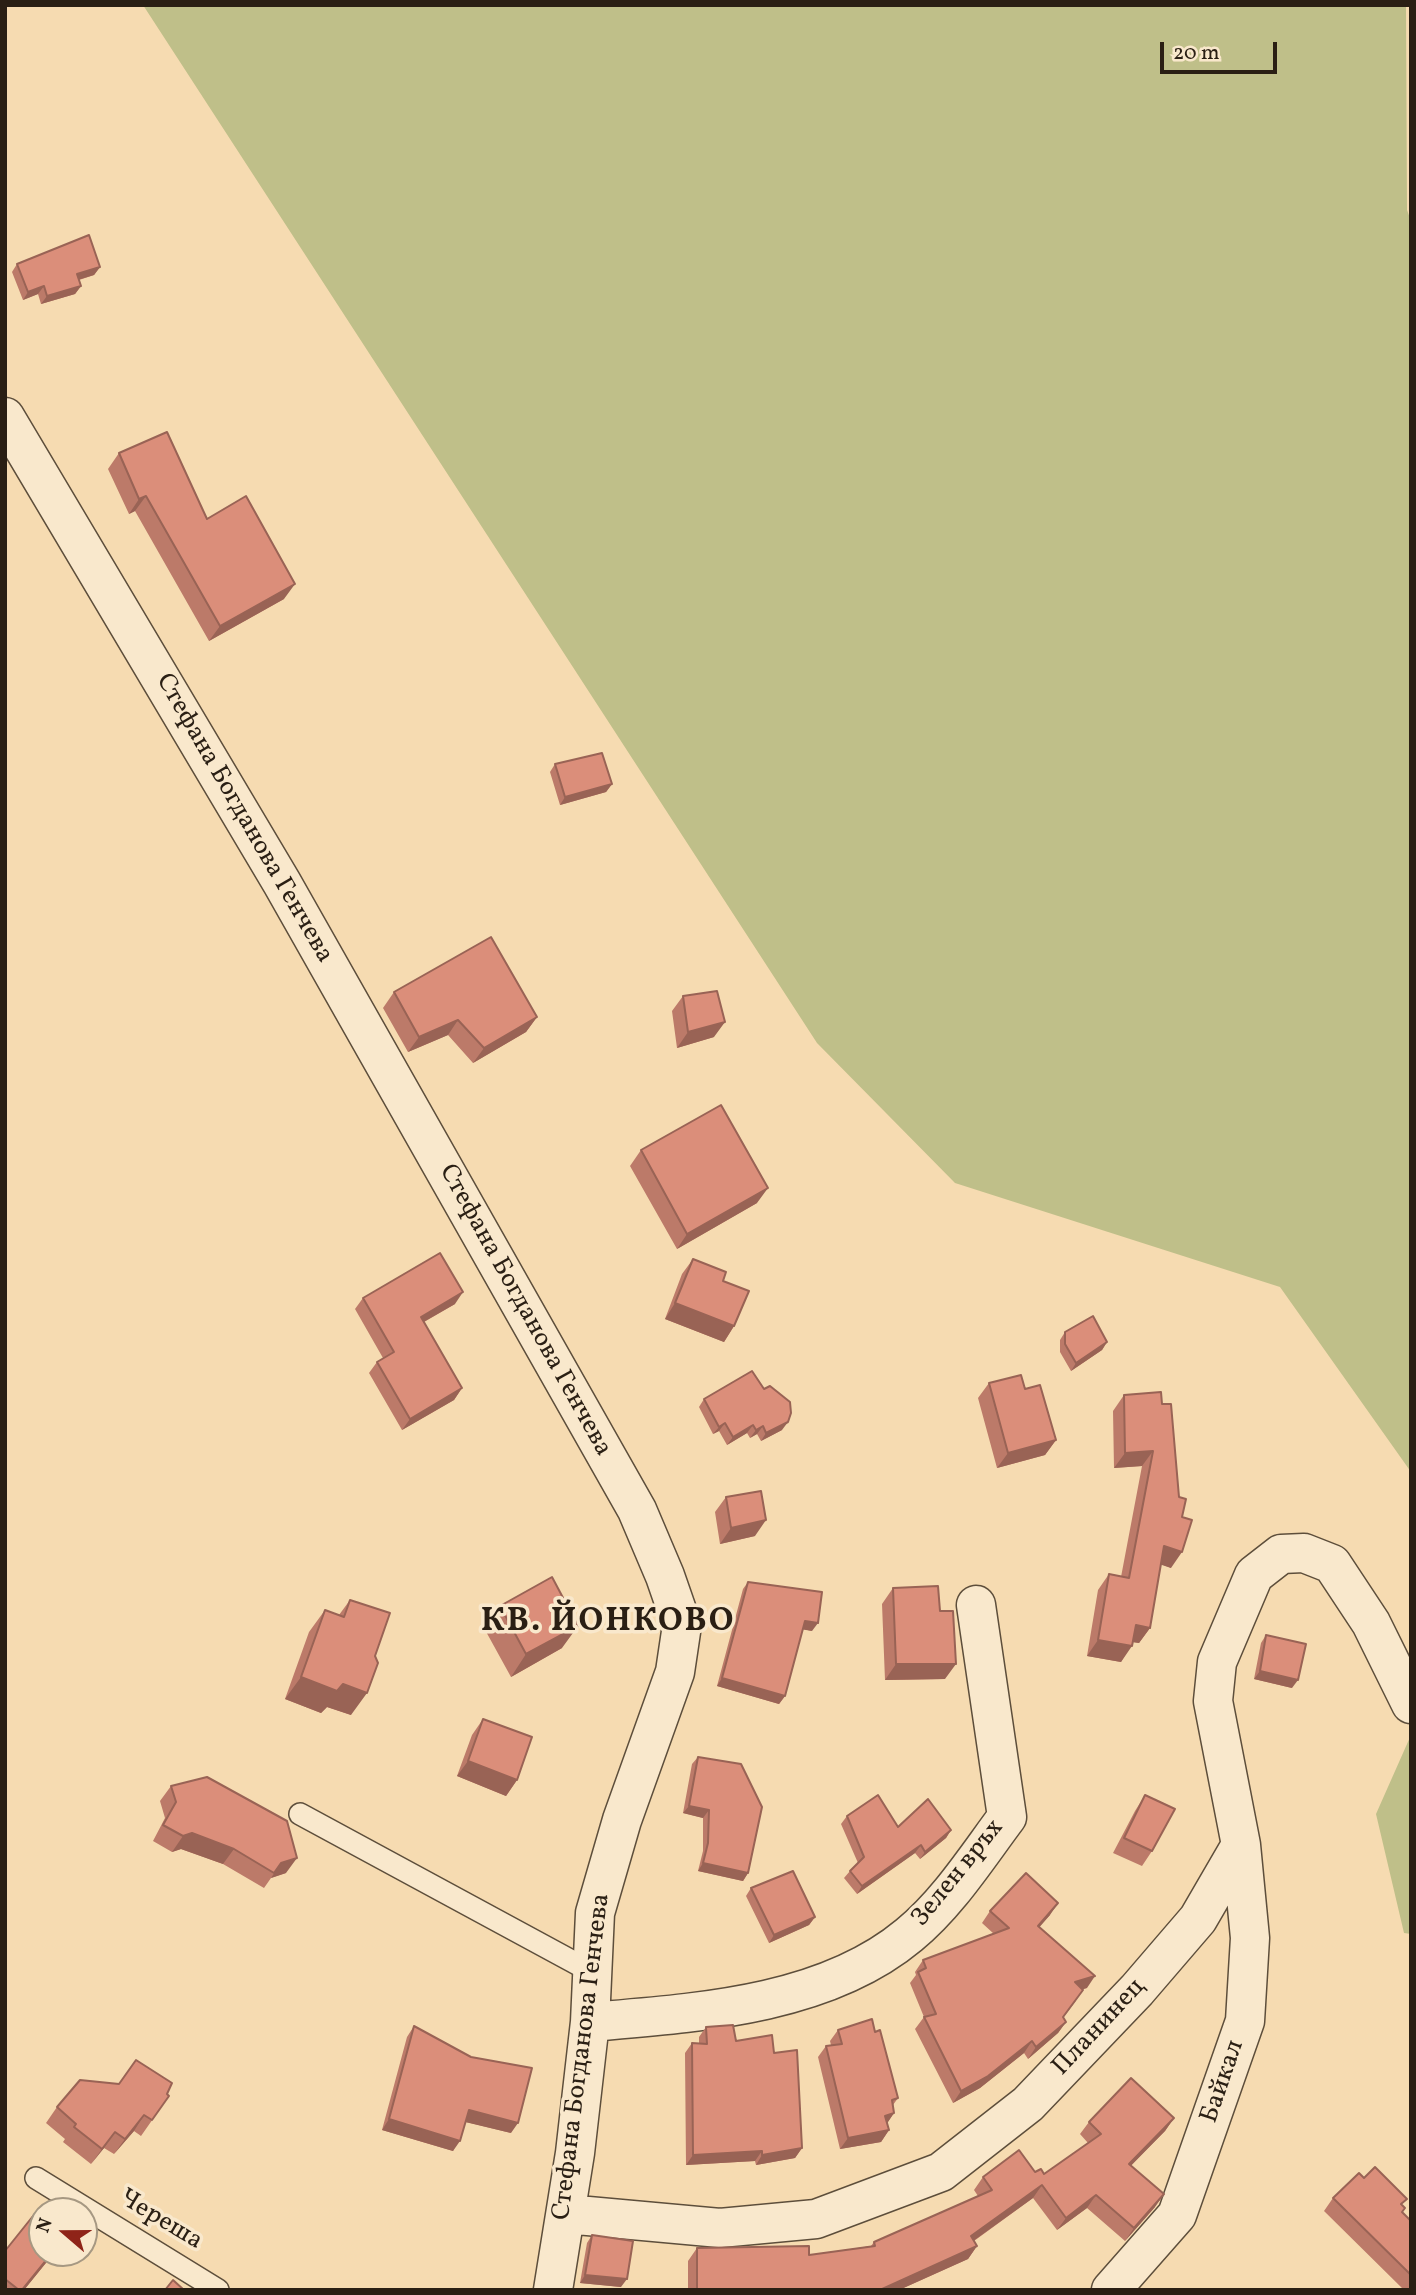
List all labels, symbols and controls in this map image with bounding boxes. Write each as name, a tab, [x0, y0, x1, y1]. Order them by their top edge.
scale bar	[1164, 28, 1281, 72]
text: 20 m	[1173, 39, 1219, 68]
street label: Стефана Богданова Генчева	[147, 669, 339, 969]
street label: Стефана Богданова Генчева	[431, 1160, 617, 1462]
district label: КВ. ЙОНКОВО	[482, 1604, 734, 1644]
street label: Зелен връх	[906, 1814, 1012, 1934]
street label: Стефана Богданова Генчева	[547, 1892, 619, 2222]
street label: Планинец	[1047, 1973, 1153, 2083]
street label: Байкал	[1195, 2036, 1253, 2128]
street label: Череша	[112, 2184, 208, 2258]
north arrow	[28, 2197, 98, 2267]
text: N	[31, 2215, 60, 2236]

